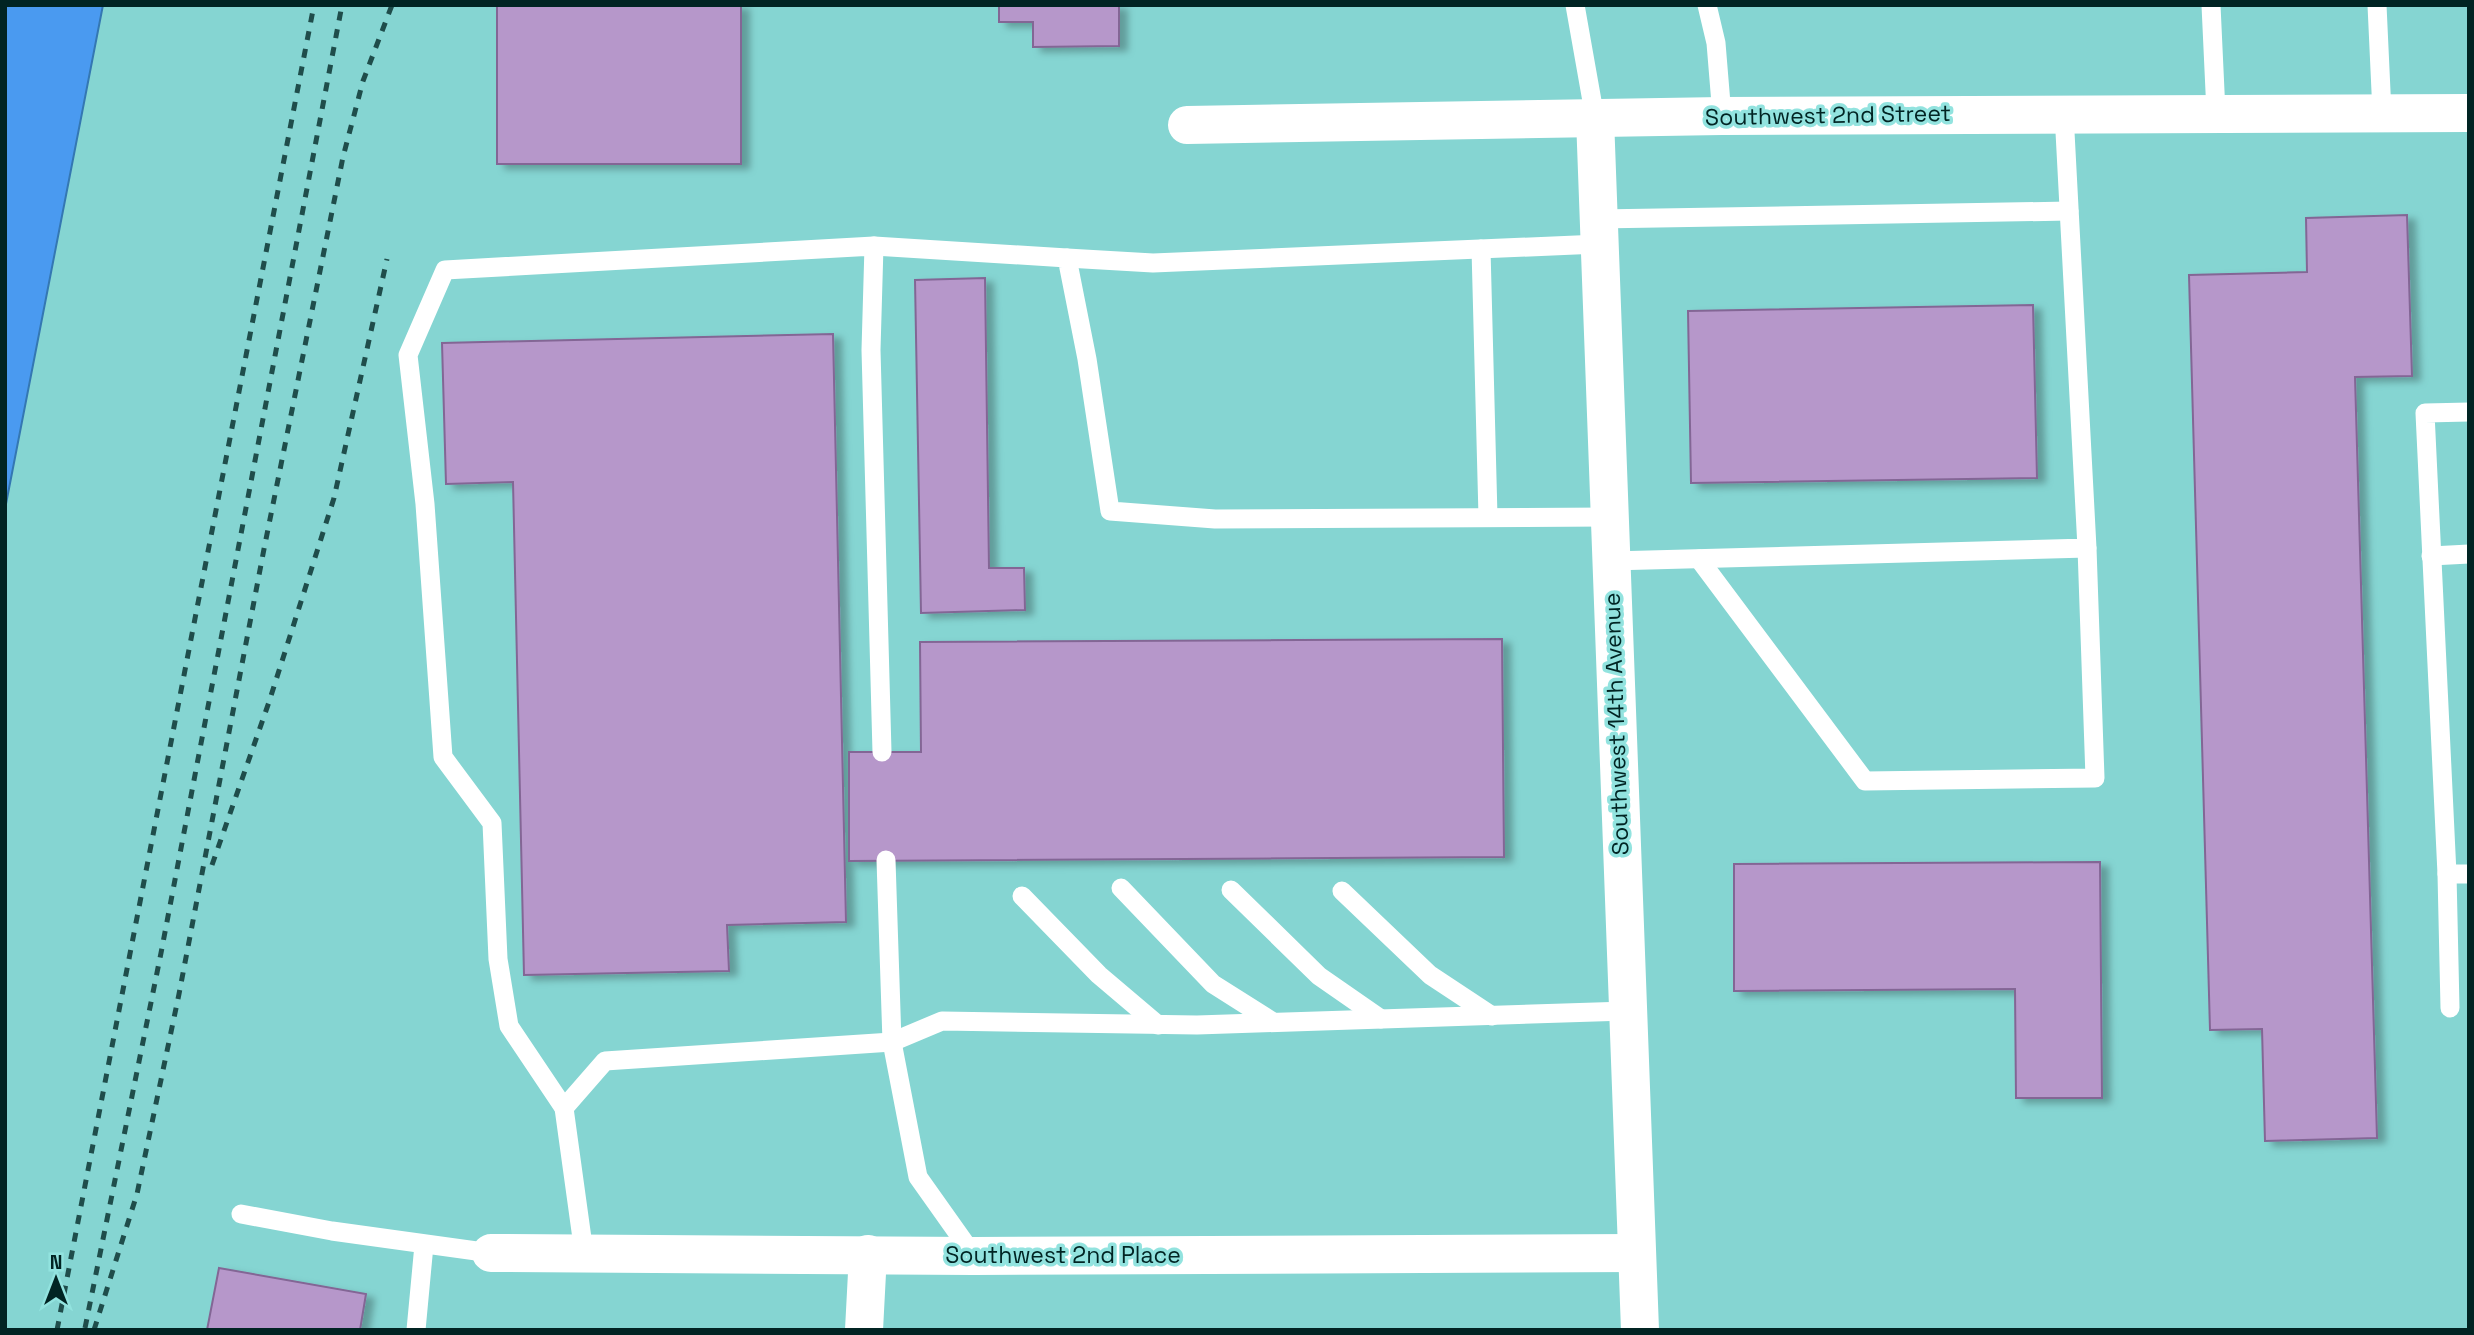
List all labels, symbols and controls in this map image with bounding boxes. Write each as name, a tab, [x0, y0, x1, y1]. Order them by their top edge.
street label: Southwest 2nd Street	[1705, 98, 1951, 132]
street label: Southwest 14th Avenue	[1596, 592, 1636, 856]
street label: Southwest 2nd Place	[945, 1240, 1181, 1270]
north arrow	[21, 1244, 91, 1314]
text: N	[50, 1250, 62, 1275]

